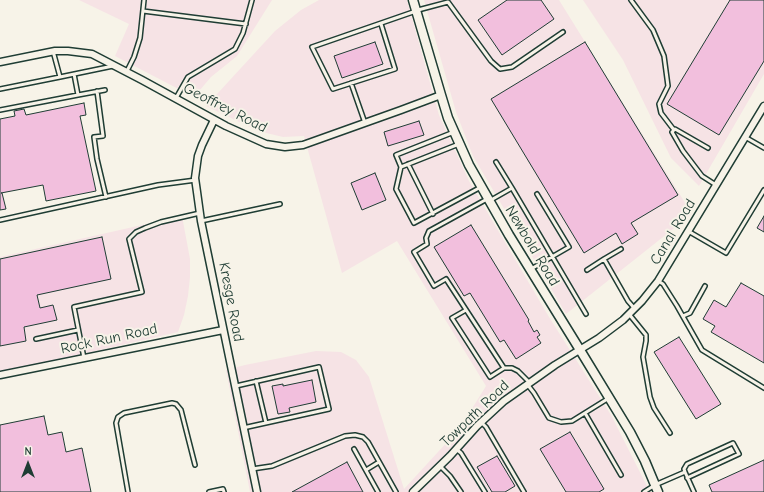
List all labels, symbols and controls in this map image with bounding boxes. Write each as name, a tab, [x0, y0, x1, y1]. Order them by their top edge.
street label: Geoffrey Road	[180, 79, 270, 137]
street label: Canal Road	[646, 196, 700, 268]
street label: Newbold Road	[501, 202, 563, 290]
street label: Kresge Road	[214, 261, 248, 343]
street label: Rock Run Road	[59, 320, 159, 358]
street label: Towpath Road	[437, 377, 513, 451]
north arrow	[8, 444, 48, 484]
text: N	[24, 445, 32, 458]

